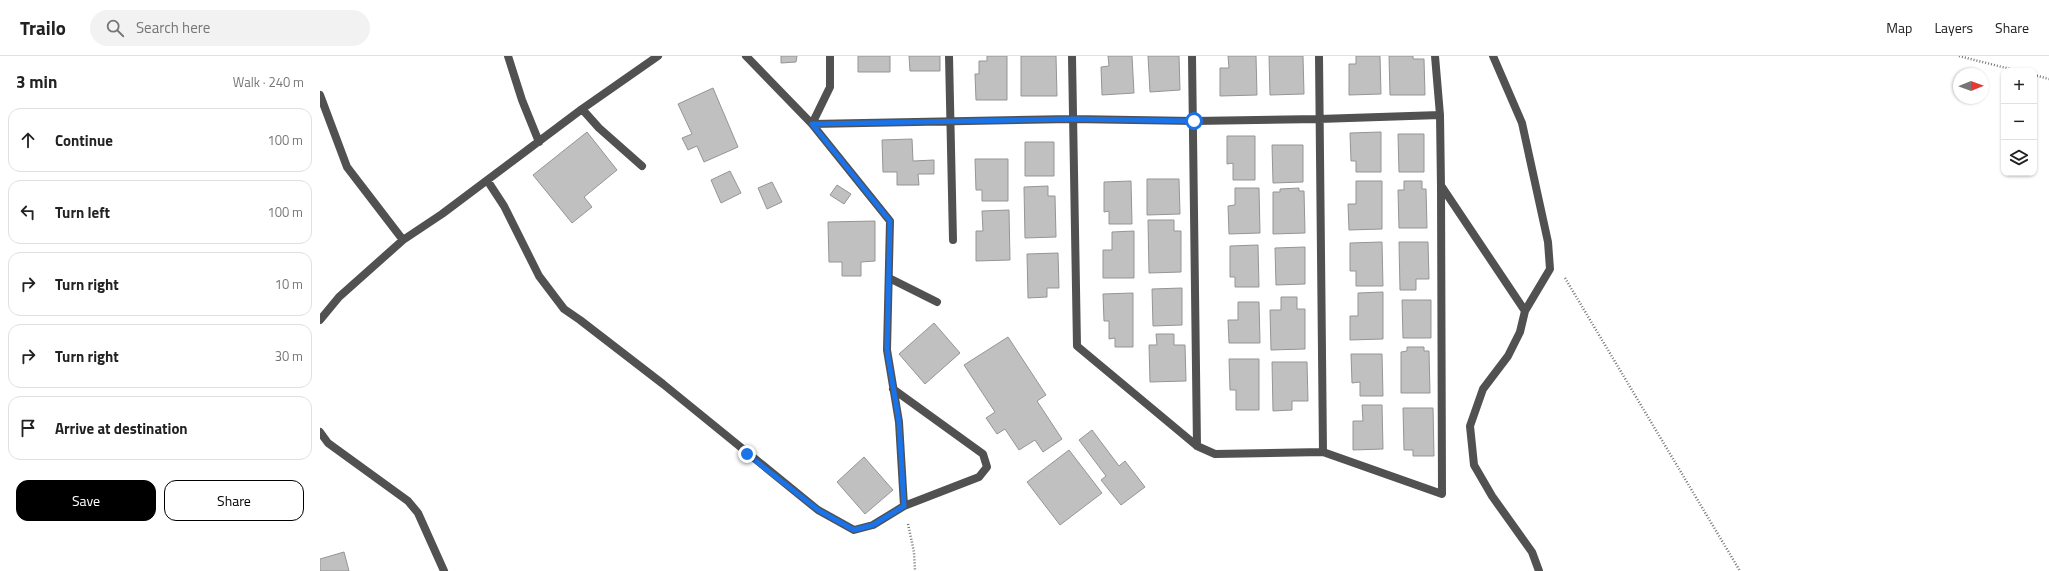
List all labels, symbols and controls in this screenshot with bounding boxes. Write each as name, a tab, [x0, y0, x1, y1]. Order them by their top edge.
search box	[90, 10, 370, 46]
text: Trailo	[20, 13, 66, 42]
text: Search here	[136, 16, 210, 39]
icon: search	[104, 17, 126, 39]
text: Map	[1886, 17, 1912, 38]
text: Layers	[1934, 17, 1973, 38]
text: Share	[1995, 17, 2029, 38]
north arrow	[1953, 68, 1989, 104]
map controls	[2001, 68, 2037, 176]
button: +	[2001, 68, 2037, 104]
text: 3 min	[16, 69, 57, 95]
text: Walk · 240 m	[233, 72, 304, 92]
button: −	[2001, 104, 2037, 140]
route start	[1185, 112, 1203, 130]
icon: ahead	[17, 129, 39, 151]
text: Continue	[55, 129, 113, 152]
text: 100 m	[267, 130, 303, 150]
button: layers	[2001, 140, 2037, 176]
icon: left	[17, 201, 39, 223]
text: Turn left	[55, 201, 110, 224]
text: 100 m	[267, 202, 303, 222]
icon: right	[17, 273, 39, 295]
text: Turn right	[55, 273, 119, 296]
text: 10 m	[275, 274, 303, 294]
icon: right	[17, 345, 39, 367]
text: Turn right	[55, 345, 119, 368]
text: 30 m	[275, 346, 303, 366]
icon: arrive	[17, 417, 39, 439]
text: Arrive at destination	[55, 417, 188, 440]
route end	[738, 445, 756, 463]
button: Save	[16, 480, 156, 521]
button: Share	[164, 480, 304, 521]

